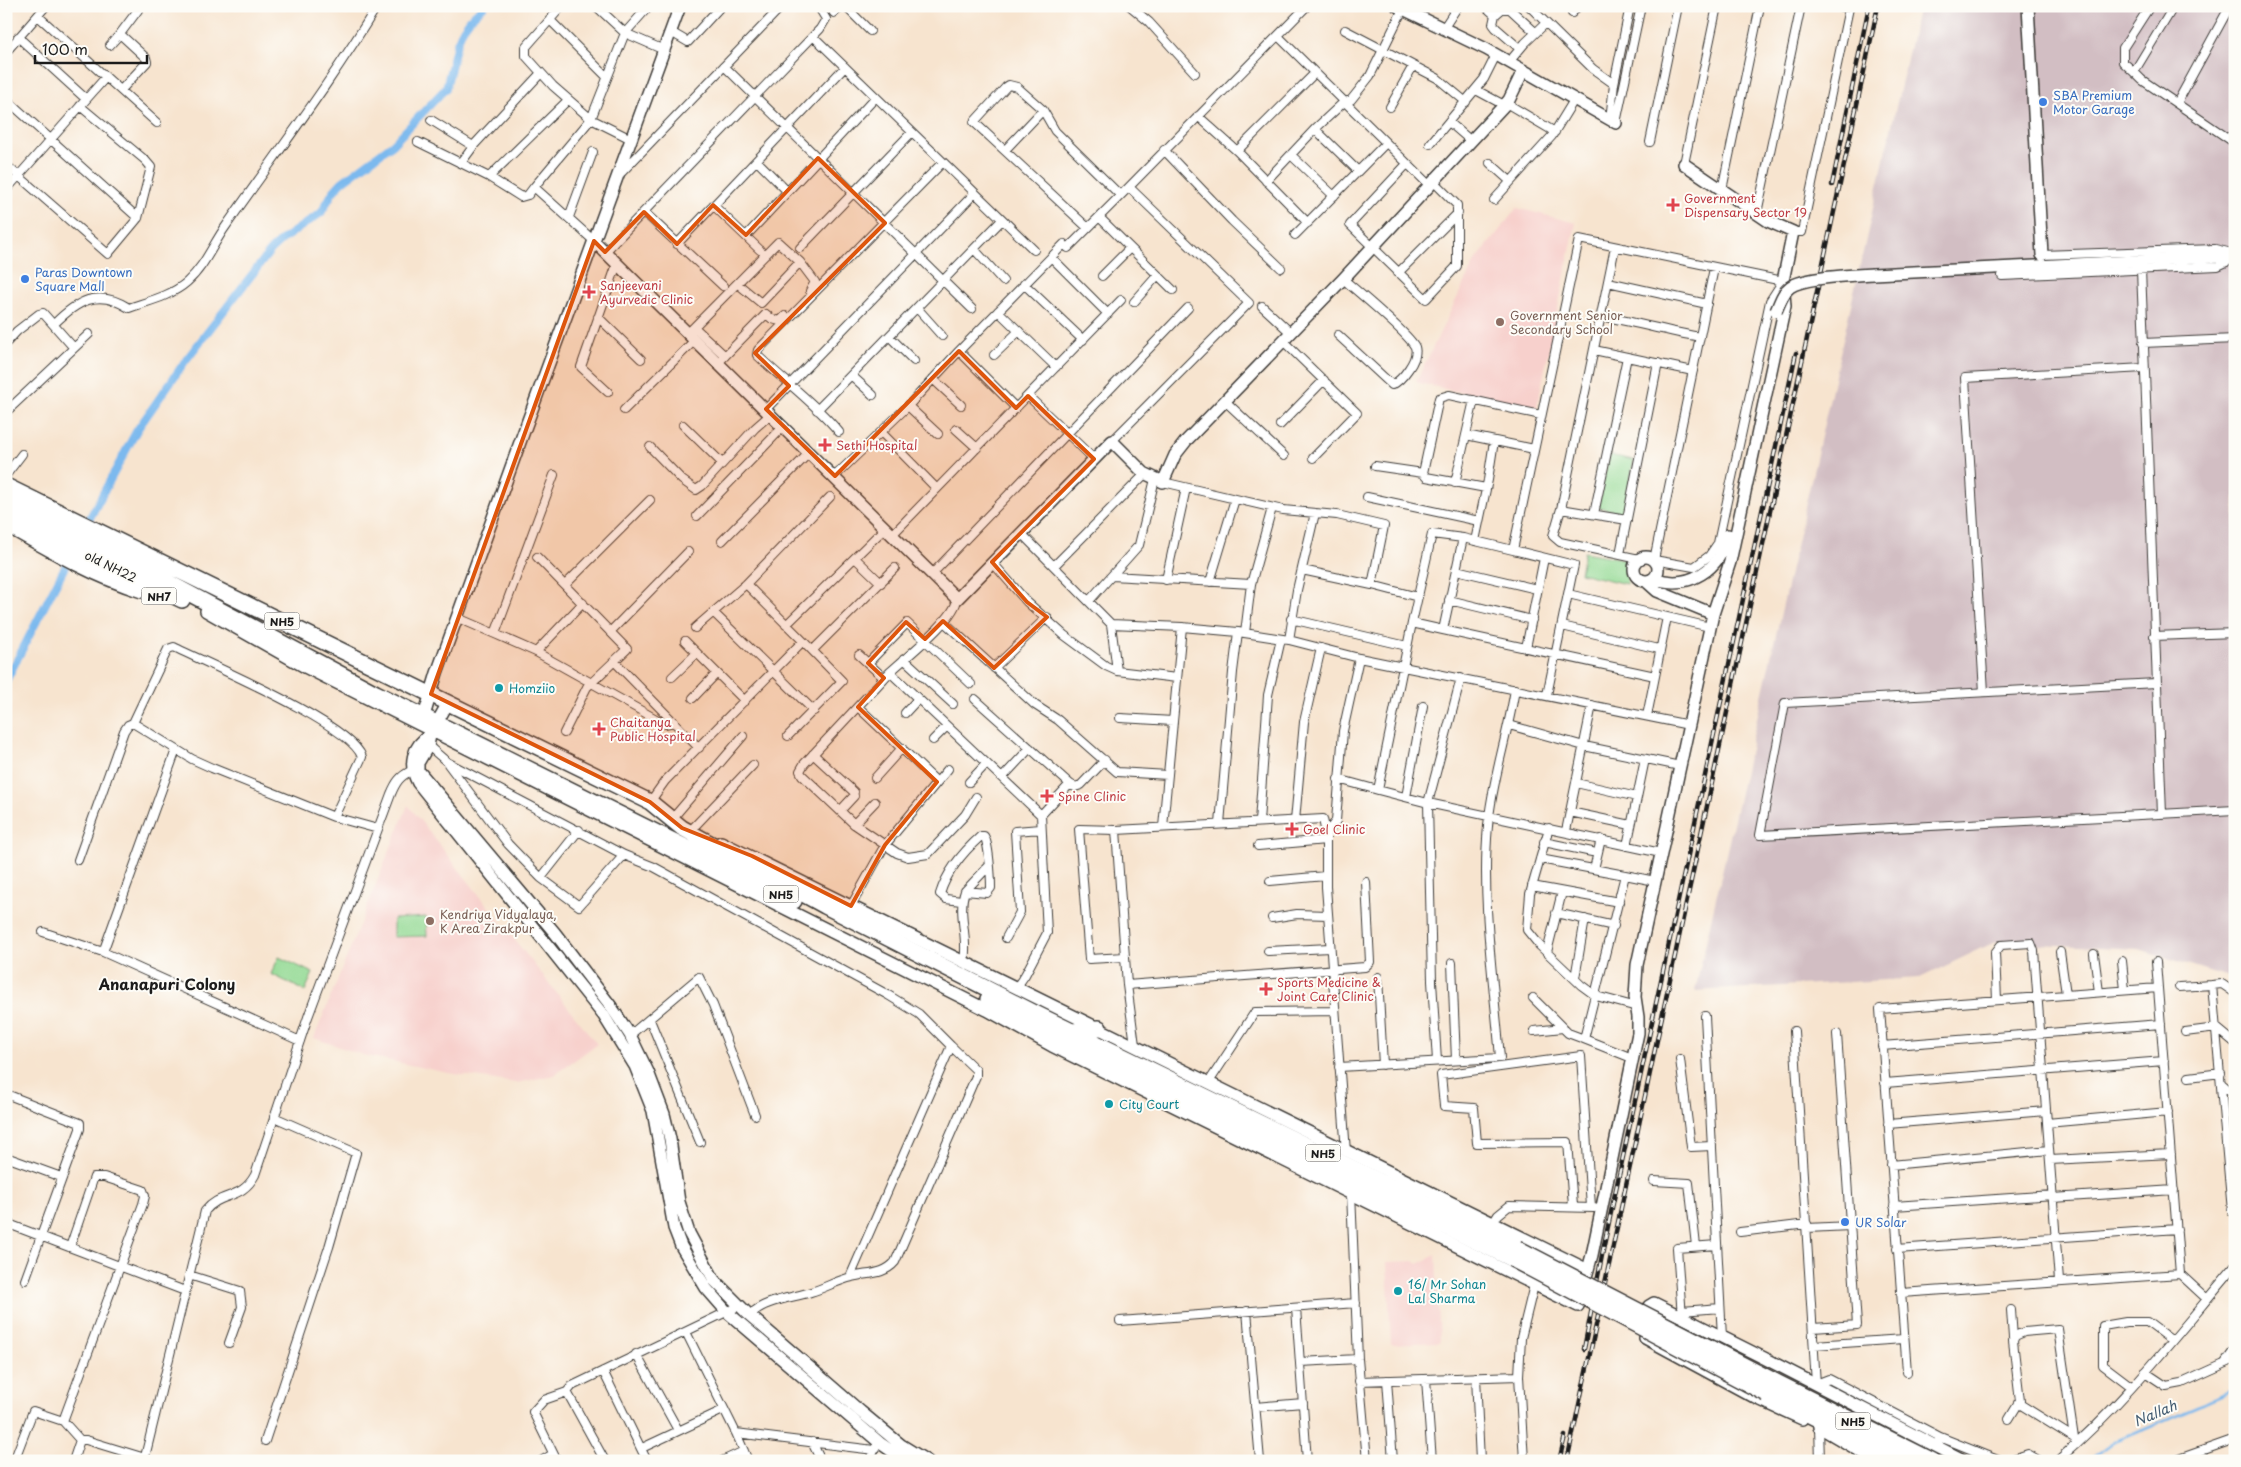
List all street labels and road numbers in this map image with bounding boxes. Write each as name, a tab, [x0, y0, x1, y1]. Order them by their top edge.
street label: old NH22	[82, 546, 140, 586]
road number: NH7	[142, 588, 176, 604]
road number: NH5	[264, 612, 300, 630]
road number: NH5	[764, 886, 798, 902]
road number: NH5	[1306, 1144, 1340, 1162]
road number: NH5	[1836, 1412, 1870, 1430]

